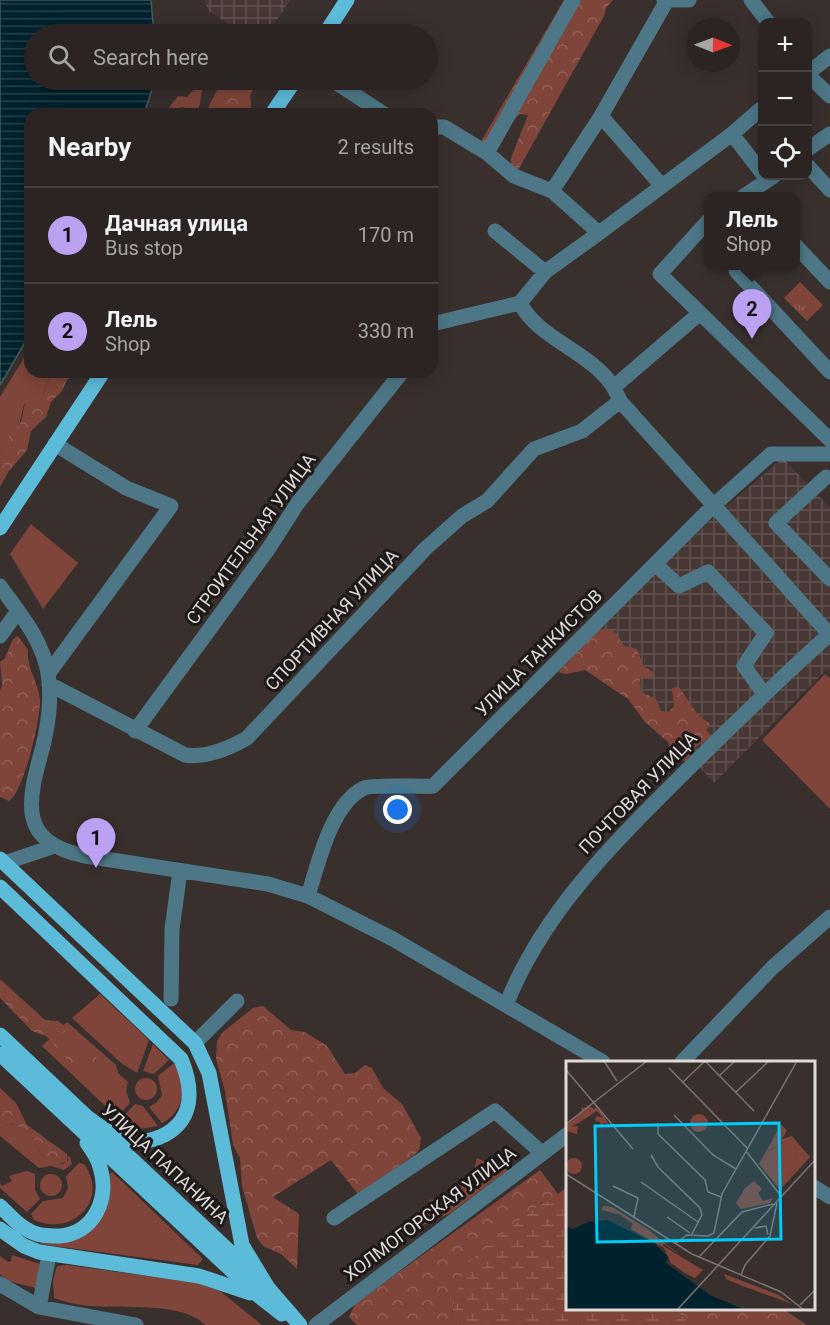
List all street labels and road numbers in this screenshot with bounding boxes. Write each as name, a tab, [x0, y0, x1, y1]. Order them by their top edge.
street label: СТРОИТЕЛЬНАЯ УЛИЦА	[182, 449, 320, 628]
street label: СПОРТИВНАЯ УЛИЦА	[261, 545, 403, 695]
street label: УЛИЦА ТАНКИСТОВ	[471, 585, 606, 720]
street label: ПОЧТОВАЯ УЛИЦА	[574, 727, 701, 858]
street label: УЛИЦА ПАПАНИНА	[98, 1099, 233, 1228]
street label: ХОЛМОГОРСКАЯ УЛИЦА	[340, 1142, 520, 1285]

